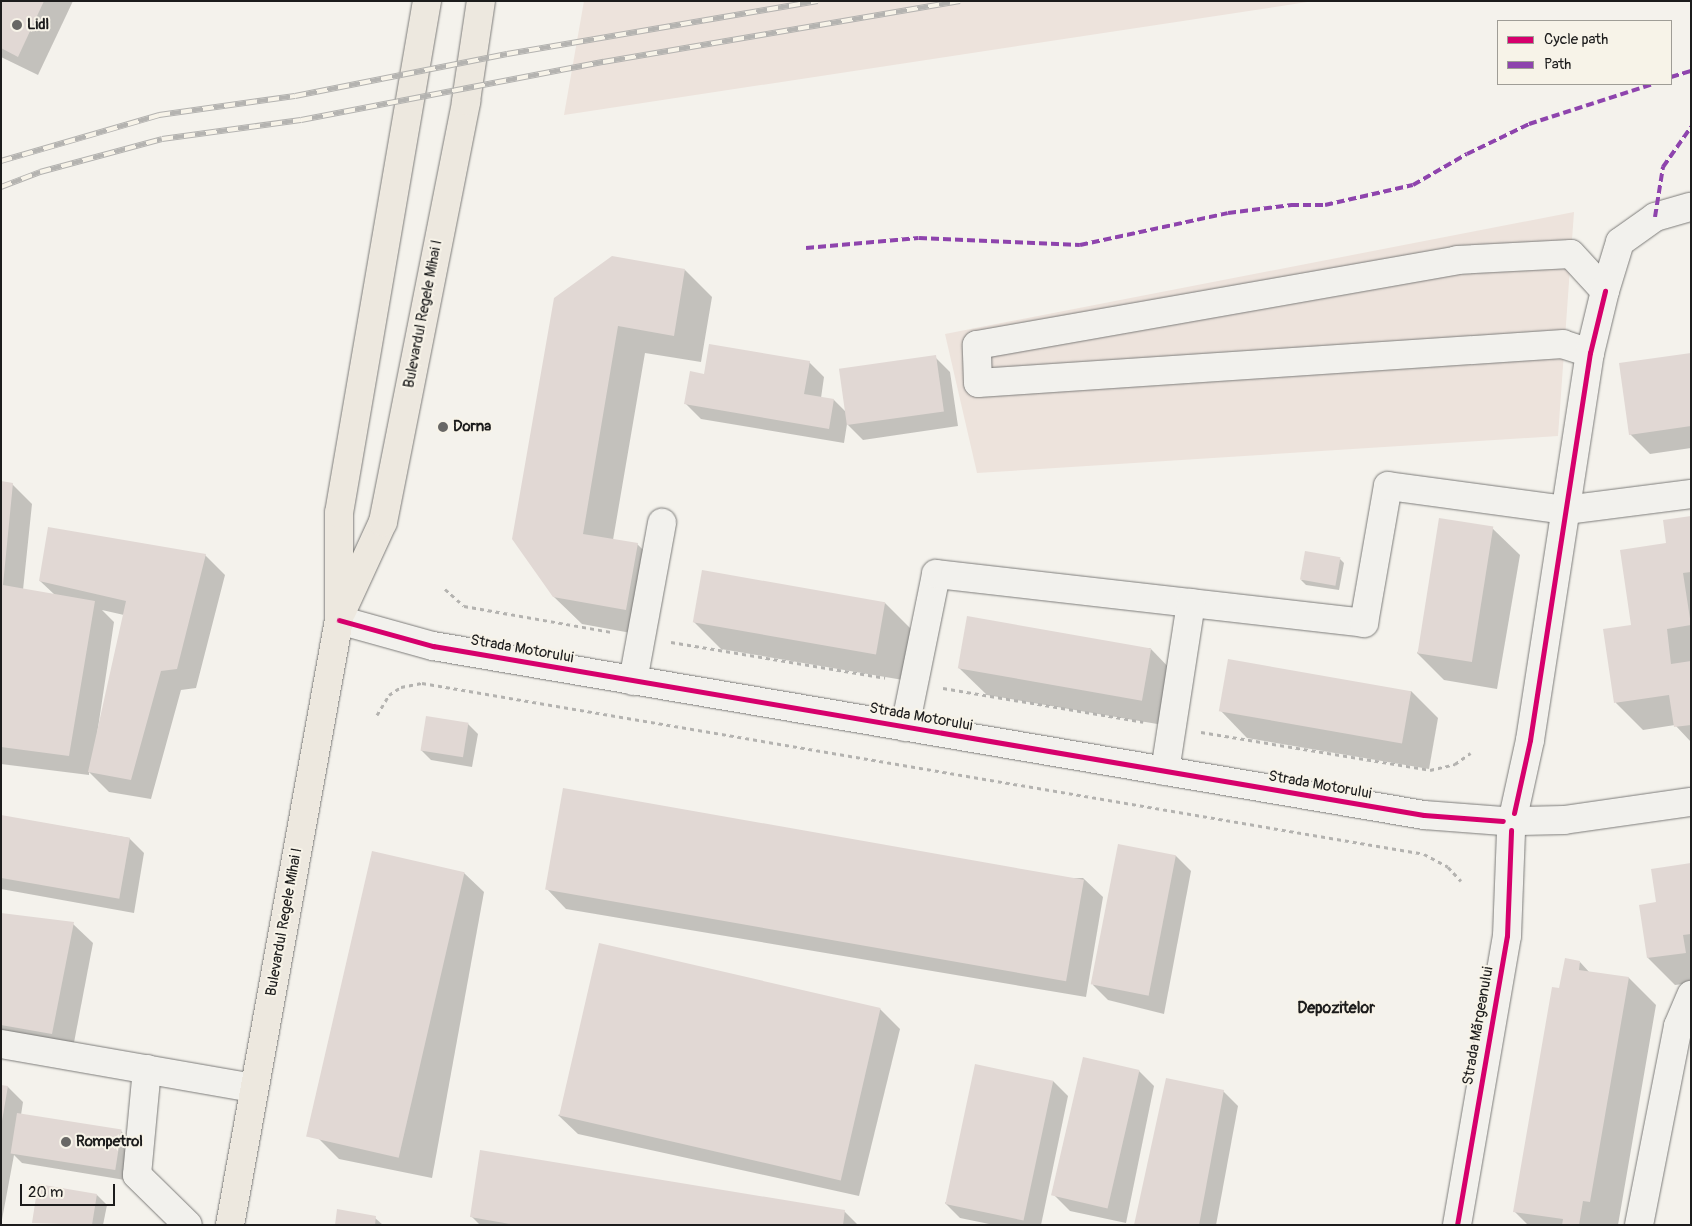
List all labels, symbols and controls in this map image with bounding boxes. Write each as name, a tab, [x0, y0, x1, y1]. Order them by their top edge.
place label: Lidl	[27, 16, 49, 34]
marker: Lidl	[11, 19, 23, 31]
legend	[1497, 20, 1672, 85]
text: Cycle path	[1544, 30, 1608, 49]
text: Path	[1544, 55, 1571, 74]
street label: Bulevardul Regele Mihai I	[400, 238, 446, 390]
place label: Dorna	[453, 418, 491, 436]
marker: Dorna	[437, 421, 449, 433]
street label: Strada Motorului	[469, 631, 575, 667]
street label: Strada Motorului	[868, 699, 974, 735]
street label: Strada Motorului	[1267, 767, 1373, 803]
street label: Bulevardul Regele Mihai I	[262, 846, 306, 998]
street label: Strada Mărgeanului	[1459, 965, 1497, 1087]
district label: Depozitelor	[1297, 998, 1375, 1018]
place label: Rompetrol	[76, 1133, 143, 1151]
marker: Rompetrol	[60, 1136, 72, 1148]
scale bar	[22, 1174, 118, 1206]
text: 20 m	[28, 1183, 63, 1202]

